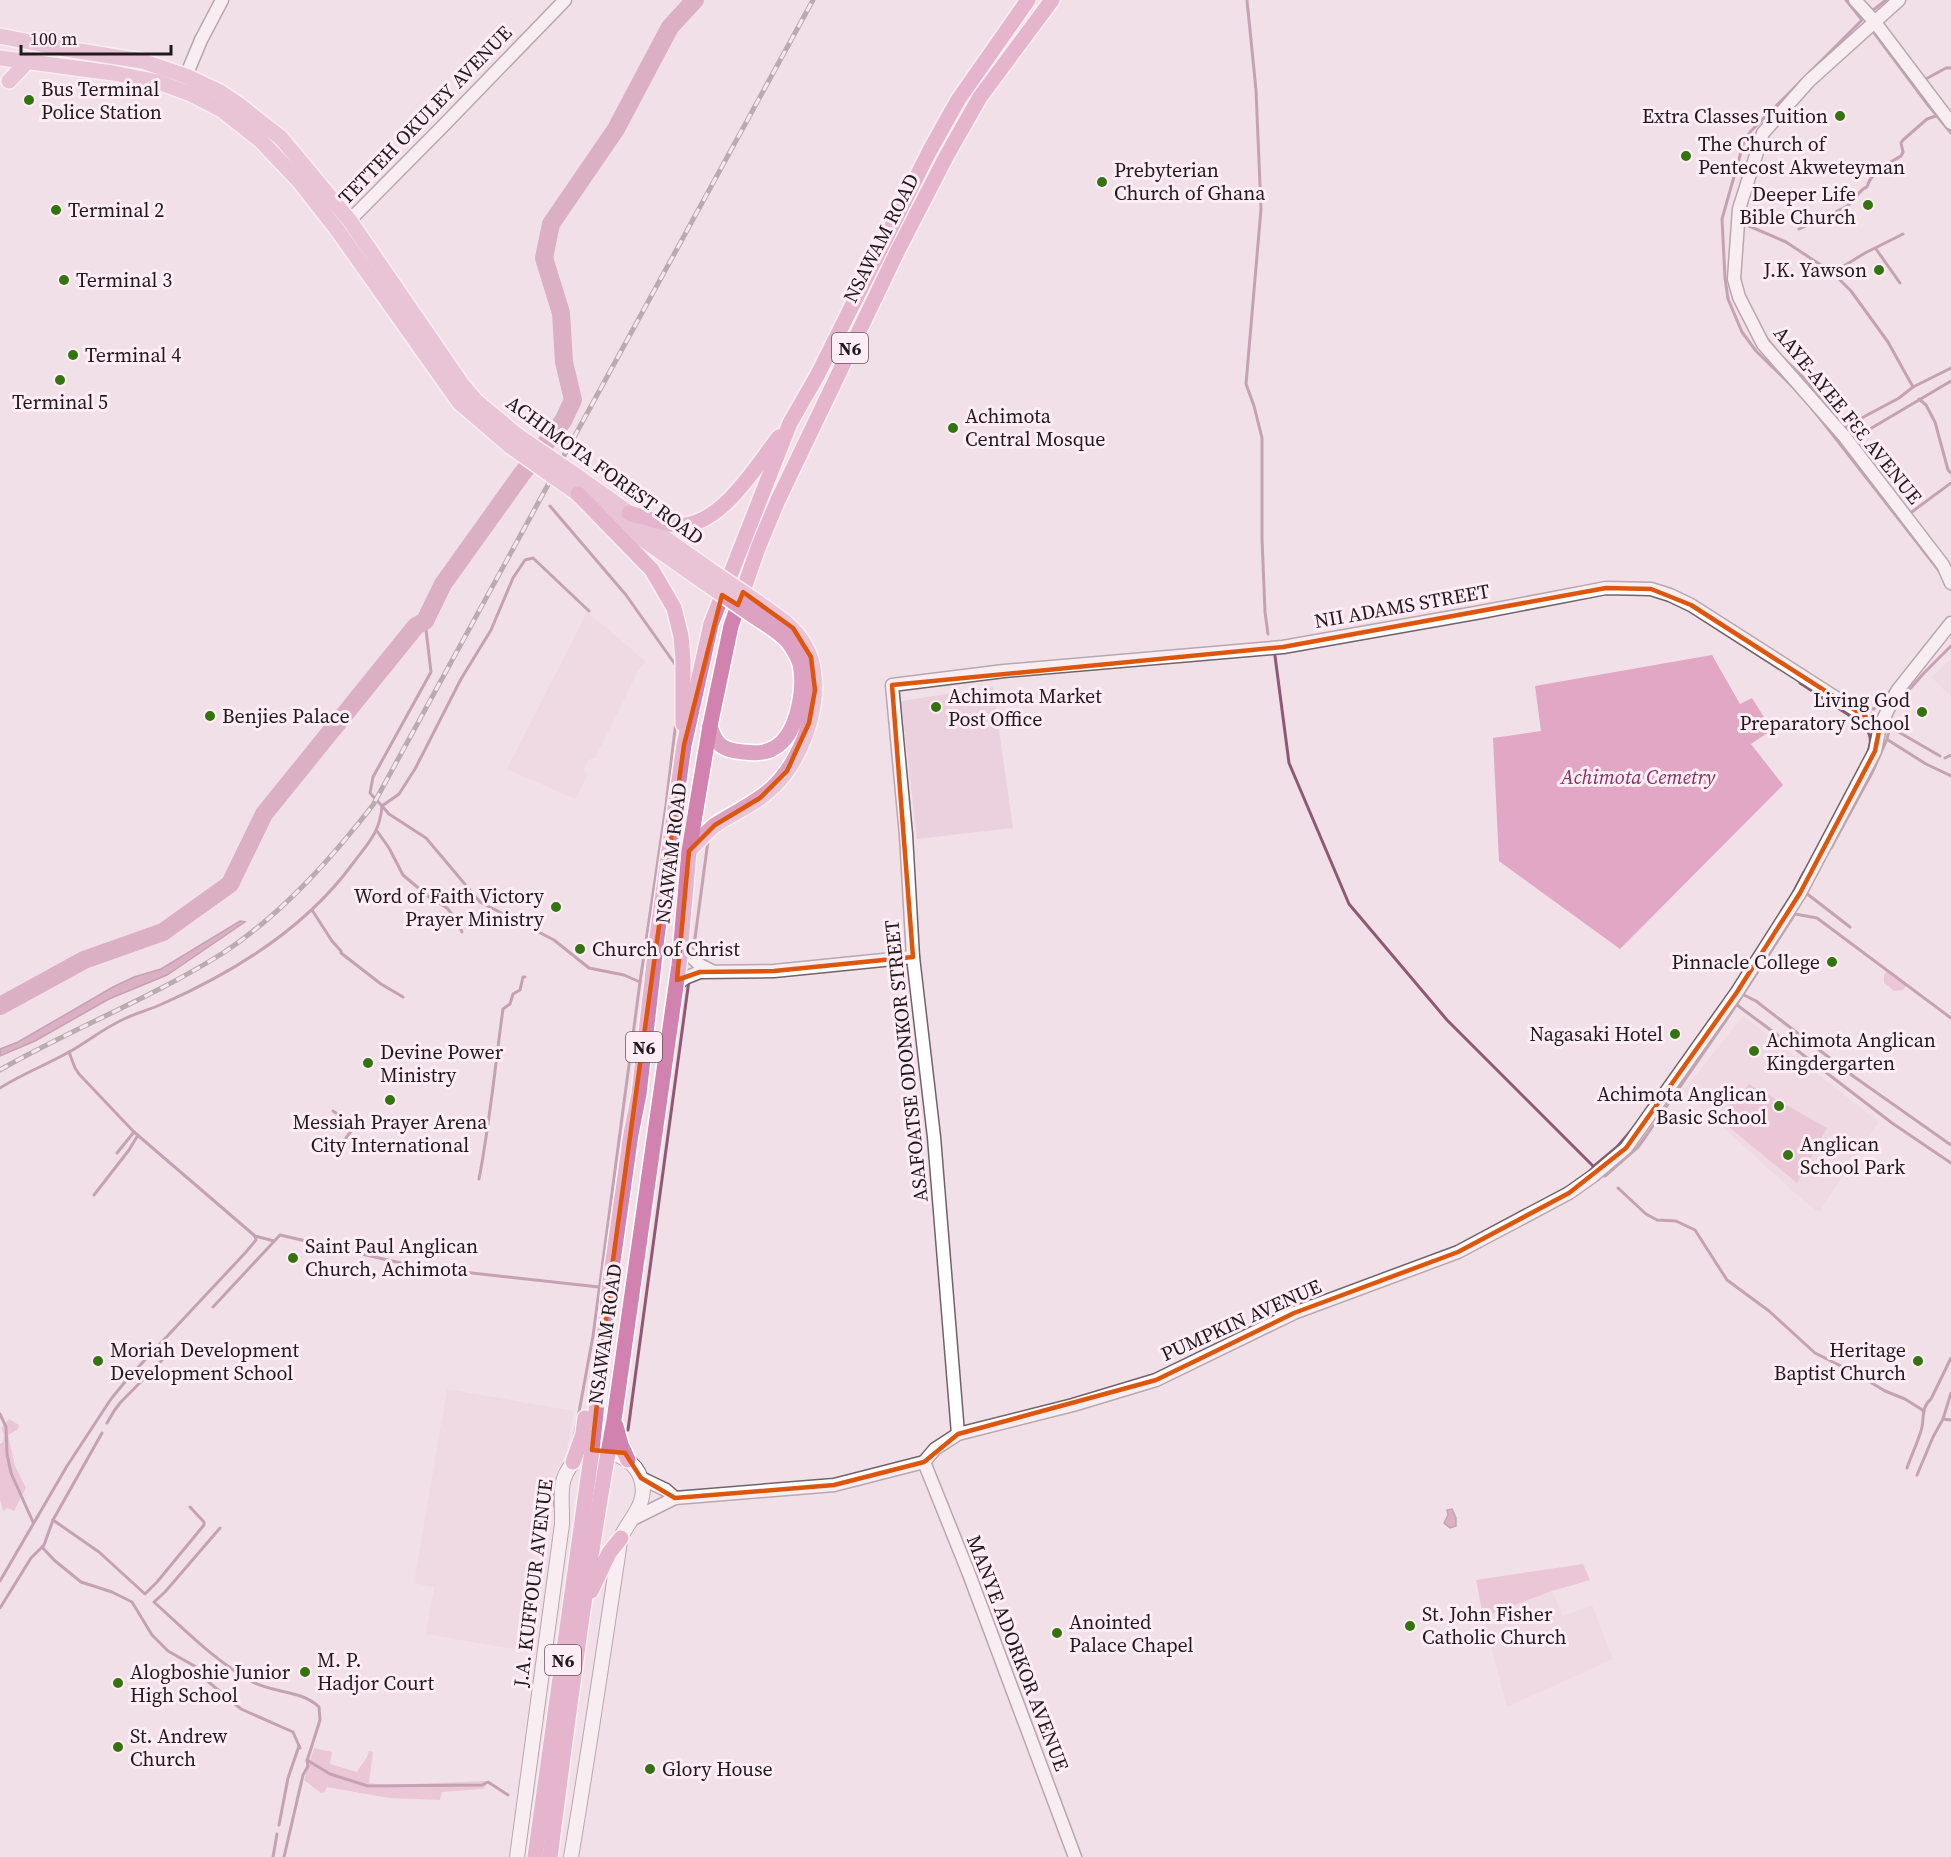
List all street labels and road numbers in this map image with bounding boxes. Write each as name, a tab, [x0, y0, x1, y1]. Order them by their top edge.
street label: TETTEH OKULEY AVENUE	[332, 19, 518, 211]
street label: NSAWAM ROAD	[836, 169, 926, 307]
street label: AAYE-AYEE FƐƐ AVENUE	[1767, 320, 1929, 510]
road number: N6	[832, 333, 868, 363]
street label: ACHIMOTA FOREST ROAD	[500, 389, 710, 551]
street label: NII ADAMS STREET	[1312, 577, 1492, 635]
street label: NSAWAM ROAD	[648, 781, 694, 925]
street label: ASAFOATSE ODONKOR STREET	[877, 919, 935, 1203]
road number: N6	[626, 1032, 662, 1062]
street label: NSAWAM ROAD	[581, 1262, 629, 1406]
street label: PUMPKIN AVENUE	[1156, 1272, 1326, 1368]
street label: J.A. KUFFOUR AVENUE	[506, 1478, 560, 1689]
street label: MANYE ADORKOR AVENUE	[960, 1531, 1076, 1775]
road number: N6	[545, 1645, 581, 1675]

